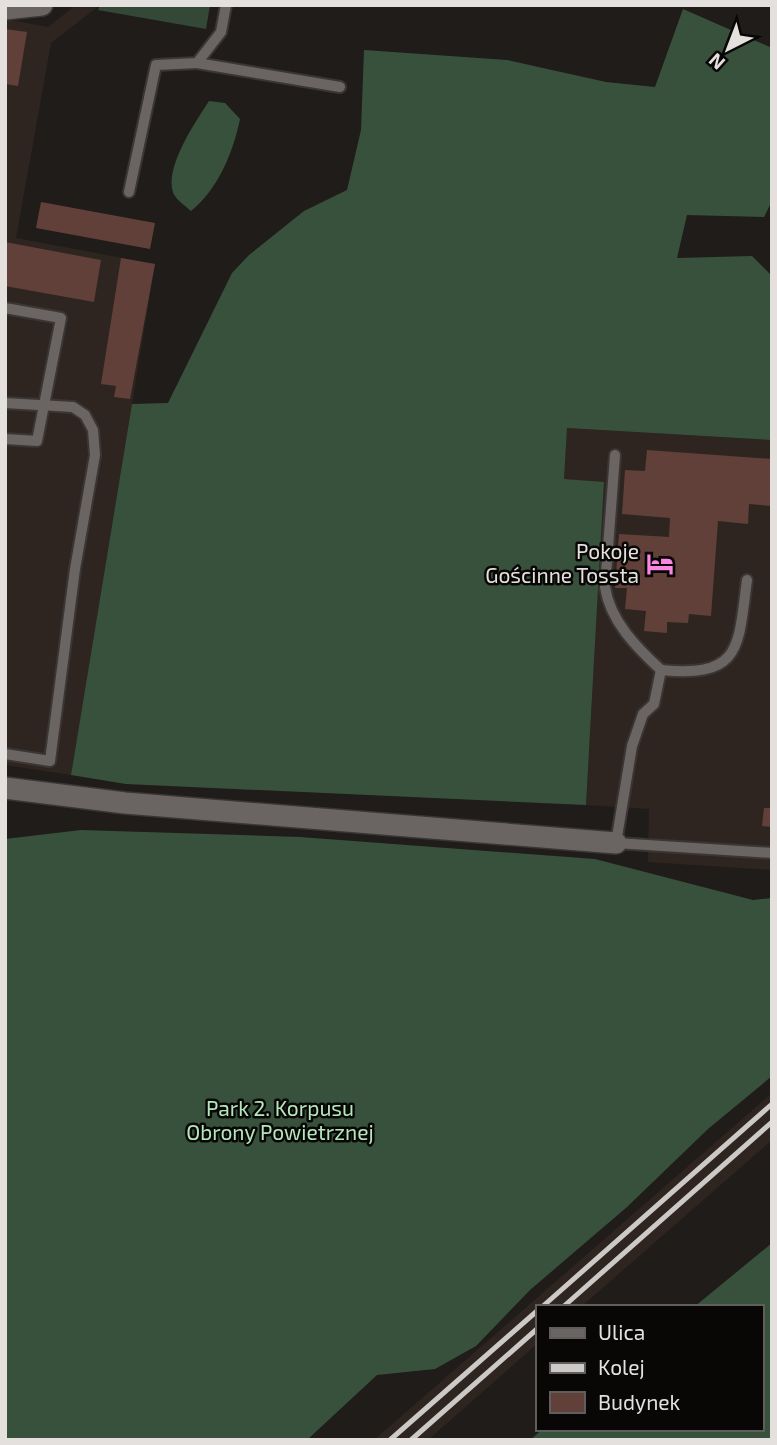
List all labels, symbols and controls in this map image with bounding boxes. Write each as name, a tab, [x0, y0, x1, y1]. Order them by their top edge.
north arrow	[693, 14, 763, 84]
text: N	[703, 49, 729, 75]
place label: Pokoje Gościnne Tossta	[485, 538, 639, 587]
hotel icon: Pokoje Gościnne Tossta	[645, 549, 675, 579]
park label: Park 2. Korpusu Obrony Powietrznej	[186, 1095, 374, 1145]
legend	[536, 1305, 763, 1431]
text: Ulica	[598, 1319, 645, 1344]
text: Kolej	[598, 1354, 645, 1380]
text: Budynek	[598, 1389, 681, 1414]

